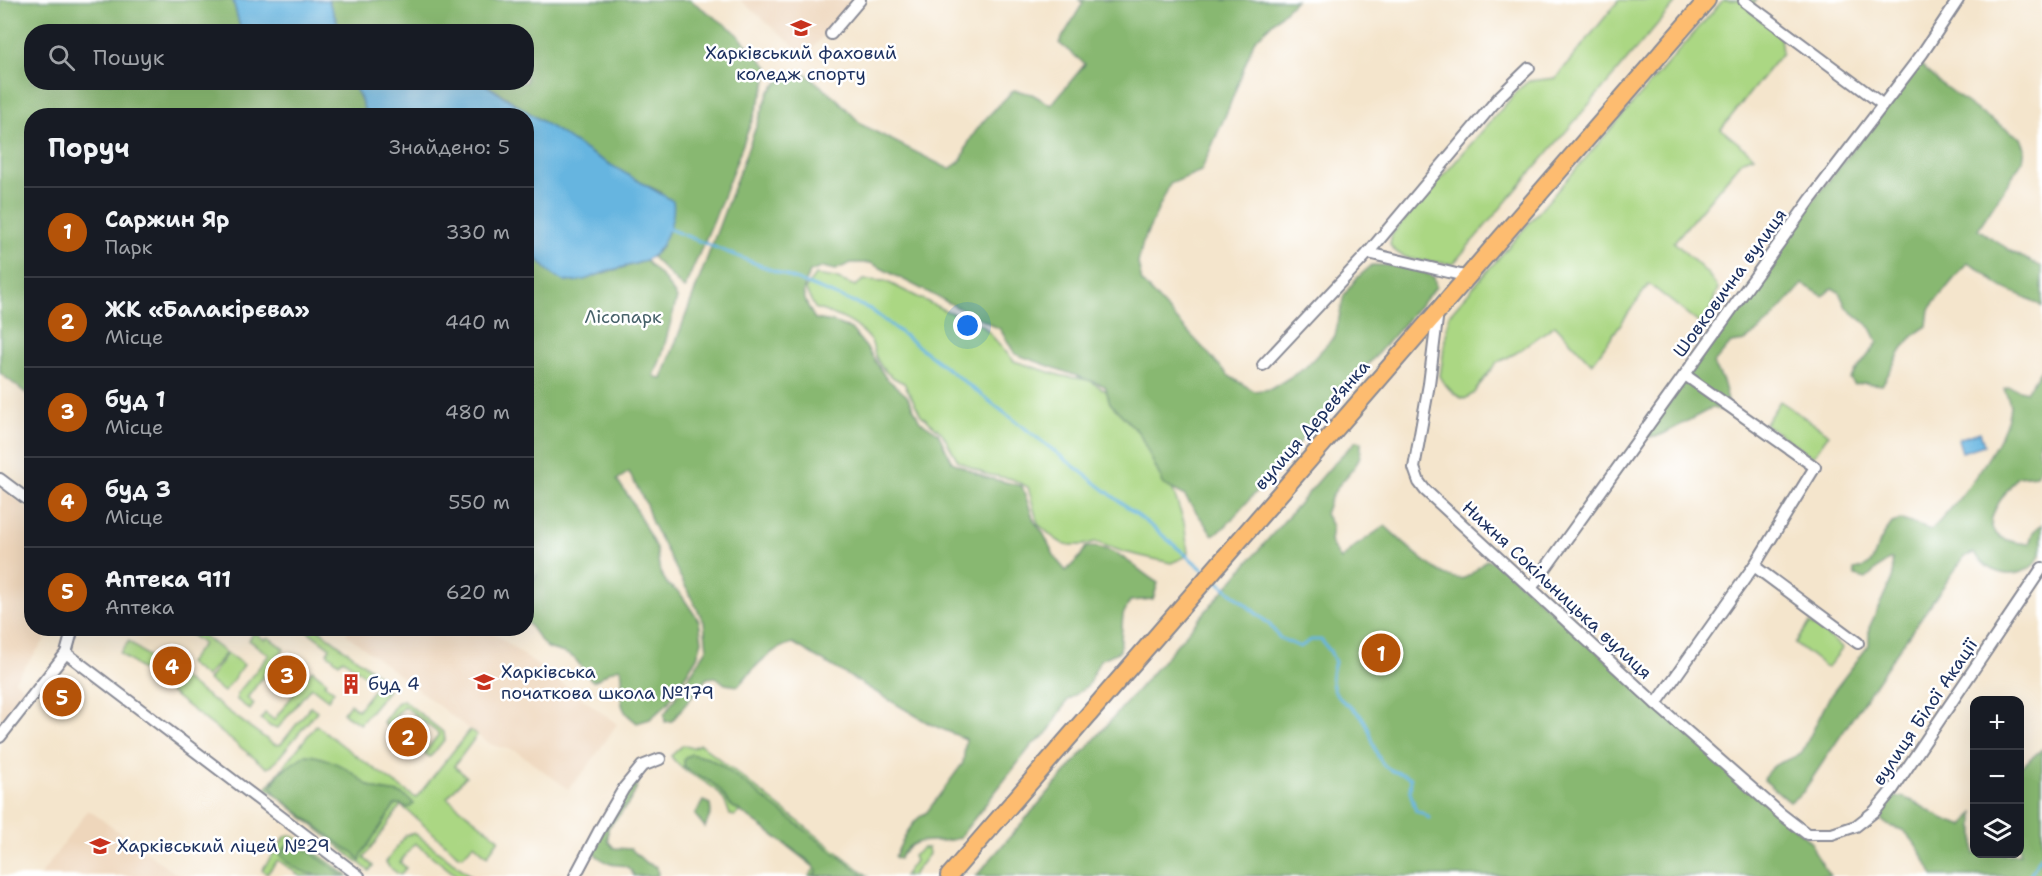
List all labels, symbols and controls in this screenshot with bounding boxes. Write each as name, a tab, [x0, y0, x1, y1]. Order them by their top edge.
school or university icon: Харківський фаховий коледж спорту	[789, 16, 813, 40]
search box	[24, 24, 534, 90]
icon: search	[45, 41, 78, 74]
place label: Харківський фаховий коледж спорту	[705, 41, 897, 86]
text: Пошук	[93, 43, 164, 72]
text: Поруч	[48, 130, 130, 165]
text: Знайдено: 5	[389, 134, 510, 160]
street label: Шовковична вулиця	[1668, 204, 1792, 362]
text: Саржин Яр	[105, 205, 229, 234]
text: 1	[63, 219, 72, 245]
text: 330 m	[446, 219, 510, 245]
text: Парк	[105, 234, 152, 260]
text: ЖК «Балакірєва»	[105, 295, 310, 324]
park label: Лісопарк	[584, 305, 662, 329]
text: 2	[61, 309, 75, 335]
text: 440 m	[445, 309, 510, 335]
your location	[953, 311, 982, 340]
text: Місце	[105, 324, 163, 350]
street label: вулиця Дерев’янка	[1249, 355, 1375, 495]
text: буд 1	[105, 385, 166, 414]
text: 3	[61, 399, 75, 425]
text: 480 m	[445, 399, 510, 425]
text: Місце	[105, 414, 163, 440]
text: буд 3	[105, 475, 171, 504]
text: 4	[61, 489, 75, 515]
text: 550 m	[448, 489, 510, 515]
street label: Нижня Сокільницька вулиця	[1457, 495, 1657, 685]
text: Місце	[105, 504, 163, 530]
text: Аптека 911	[105, 565, 231, 594]
text: 5	[61, 579, 74, 605]
text: 620 m	[446, 579, 510, 605]
text: Аптека	[105, 594, 174, 620]
pin: 1	[1362, 630, 1400, 676]
street label: вулиця Білої Акації	[1867, 633, 1984, 790]
pin: 4	[152, 644, 192, 688]
pin: 3	[268, 652, 306, 698]
place label: Харківська початкова школа №179	[501, 660, 714, 705]
school or university icon: Харківська початкова школа №179	[472, 670, 496, 694]
building icon: буд 4	[339, 672, 363, 696]
place label: буд 4	[368, 672, 420, 696]
pin: 5	[42, 674, 82, 720]
map controls	[1970, 696, 2024, 858]
button: +	[1970, 696, 2024, 750]
pin: 2	[388, 714, 428, 760]
button: −	[1970, 750, 2024, 804]
button: layers	[1970, 804, 2024, 858]
school or university icon: Харківський ліцей №29	[88, 834, 112, 858]
place label: Харківський ліцей №29	[117, 834, 330, 858]

